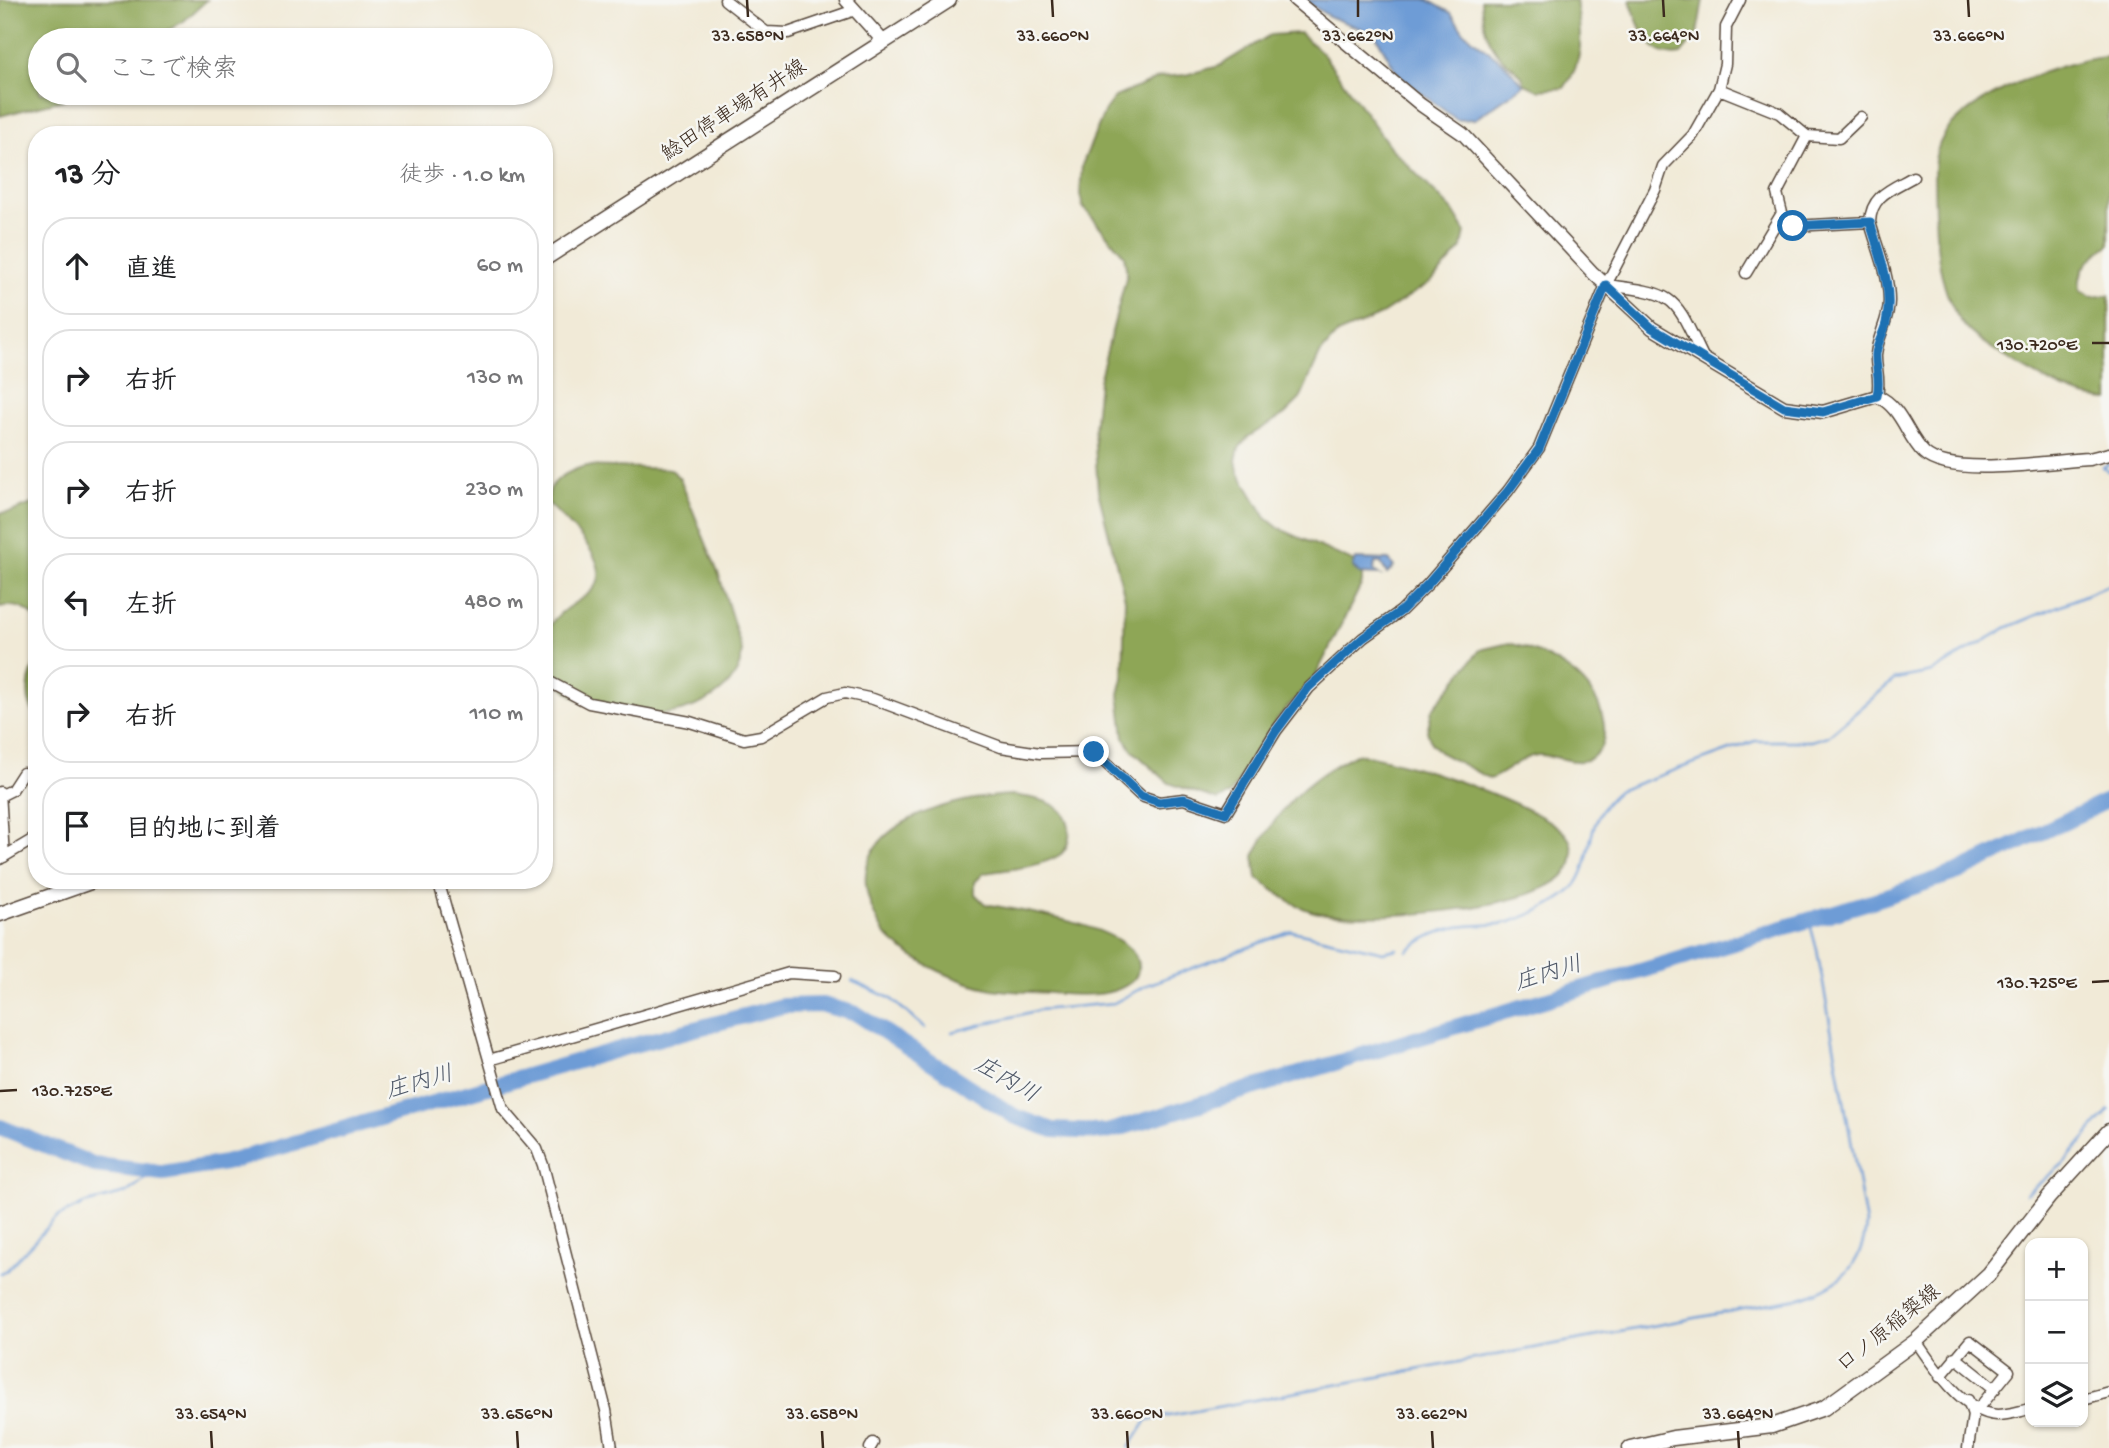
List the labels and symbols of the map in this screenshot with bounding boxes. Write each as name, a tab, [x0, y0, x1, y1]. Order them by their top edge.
text: 33.658°N	[711, 27, 784, 48]
text: 33.660°N	[1016, 27, 1089, 48]
text: 33.662°N	[1321, 27, 1394, 48]
text: 33.664°N	[1628, 27, 1699, 48]
text: 33.666°N	[1932, 27, 2005, 48]
street label: 鯰田停車場有井線	[657, 54, 812, 168]
route start	[1777, 210, 1808, 241]
text: 130.720°E	[1996, 336, 2078, 357]
route end	[1078, 736, 1109, 767]
water label: 庄内川	[1512, 951, 1586, 998]
text: 130.725°E	[1996, 974, 2078, 995]
water label: 庄内川	[969, 1051, 1043, 1110]
water label: 庄内川	[383, 1061, 457, 1106]
text: 130.725°E	[31, 1082, 113, 1103]
street label: 口ノ原稲築線	[1832, 1279, 1947, 1379]
text: 33.654°N	[174, 1405, 247, 1426]
text: 33.656°N	[480, 1405, 553, 1426]
text: 33.658°N	[785, 1405, 858, 1426]
text: 33.660°N	[1090, 1405, 1163, 1426]
text: 33.662°N	[1395, 1405, 1468, 1426]
text: 33.664°N	[1702, 1405, 1773, 1426]

